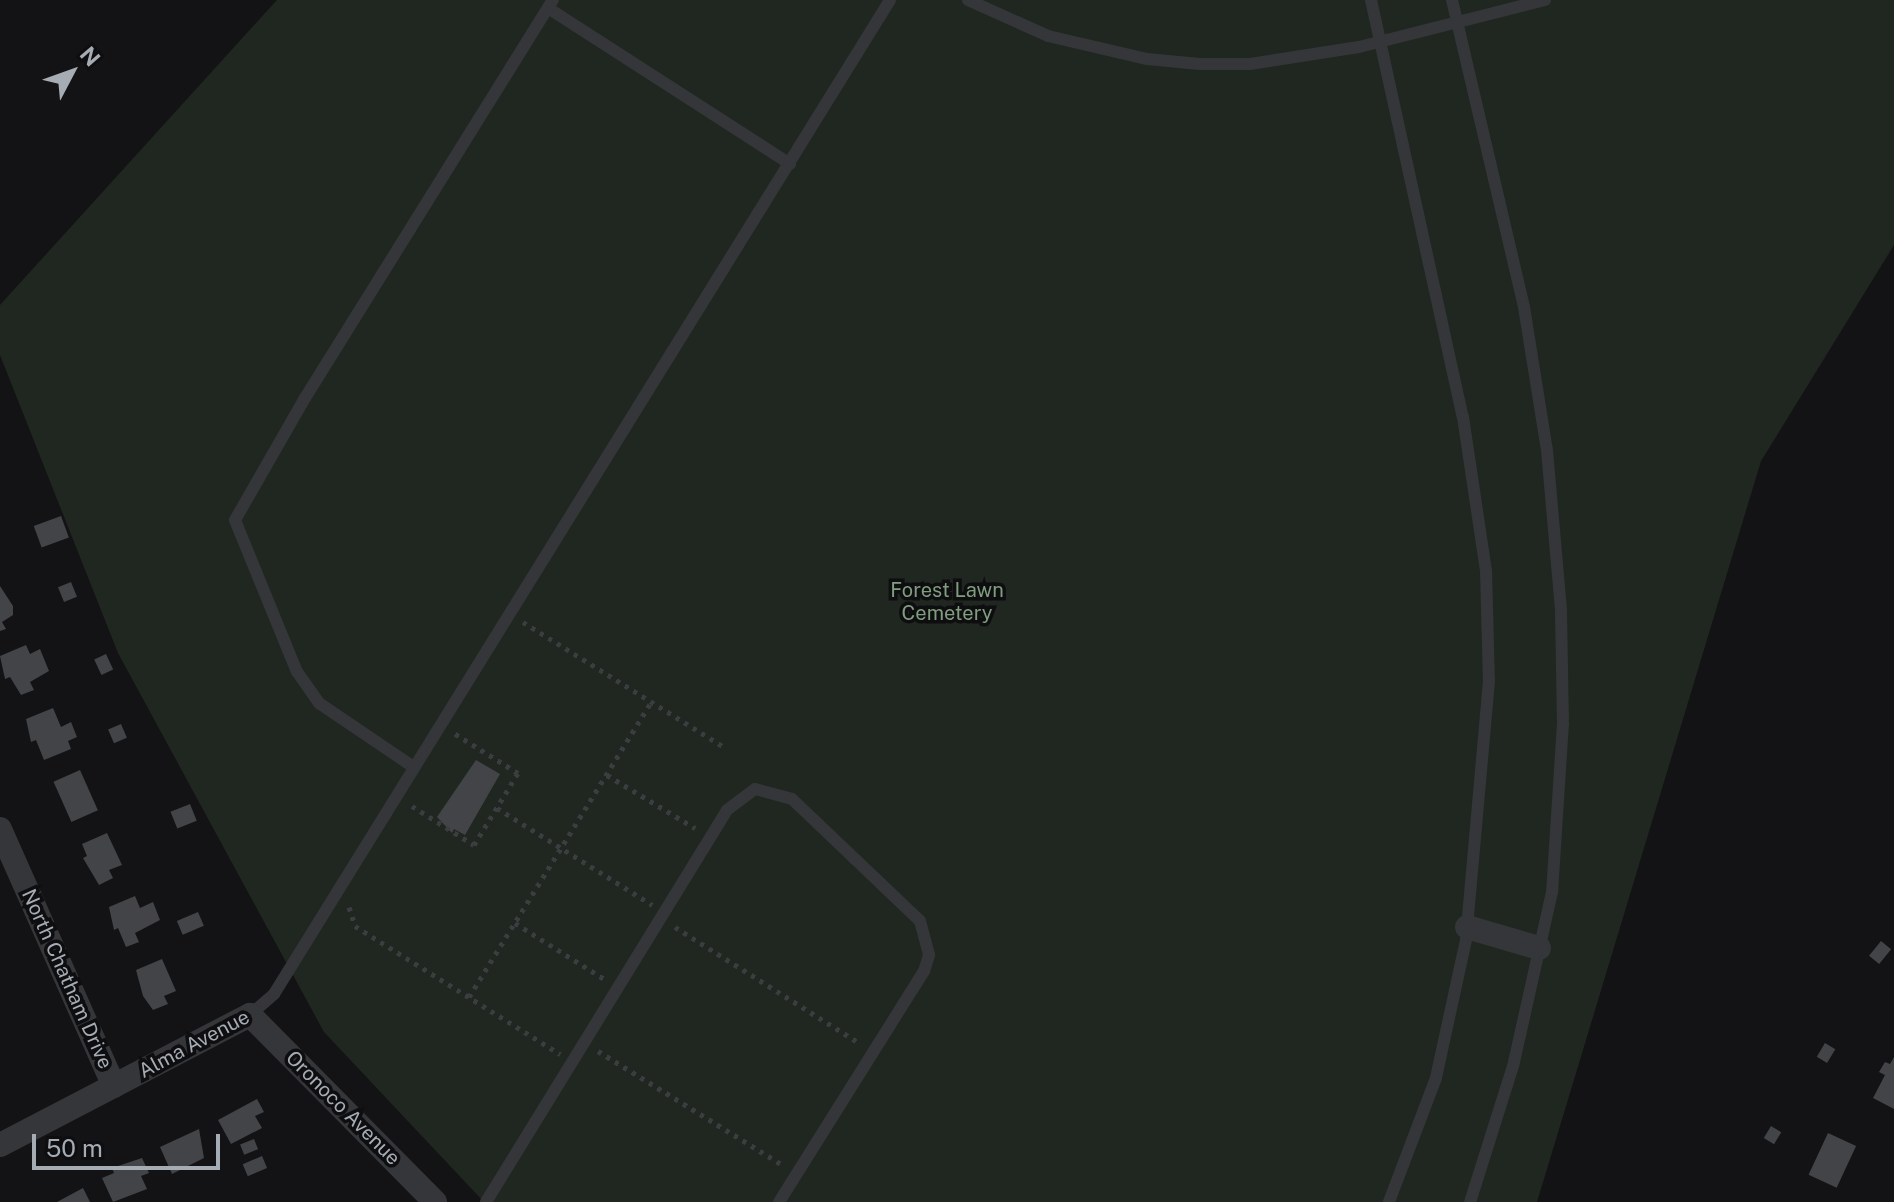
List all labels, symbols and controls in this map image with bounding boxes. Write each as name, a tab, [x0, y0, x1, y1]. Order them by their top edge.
north arrow	[32, 32, 112, 112]
text: N	[75, 41, 106, 71]
park label: Forest Lawn Cemetery	[890, 578, 1004, 625]
street label: North Chatham Drive	[17, 885, 117, 1073]
street label: Alma Avenue	[134, 1005, 254, 1083]
street label: Oronoco Avenue	[281, 1046, 405, 1170]
scale bar	[36, 1118, 224, 1168]
text: 50 m	[46, 1134, 103, 1162]

